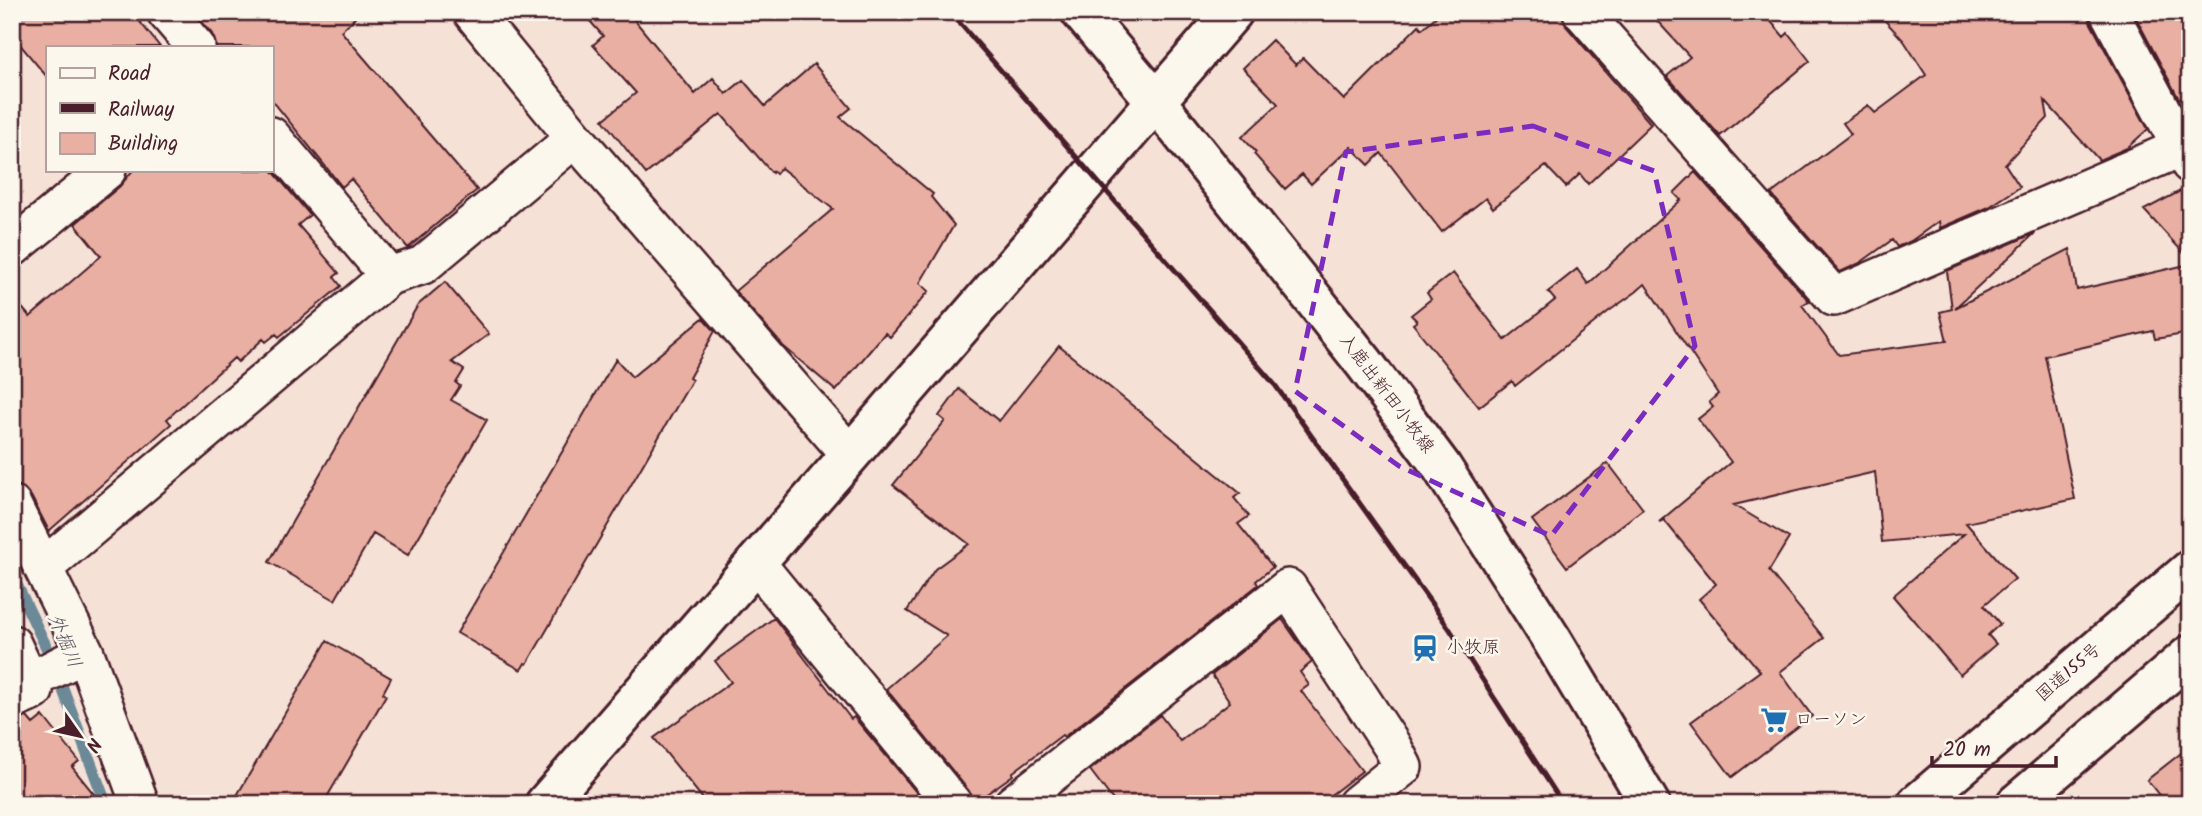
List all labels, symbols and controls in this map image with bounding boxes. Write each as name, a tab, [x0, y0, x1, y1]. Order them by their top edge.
legend	[46, 46, 273, 172]
text: Road	[108, 58, 151, 91]
text: Railway	[108, 94, 174, 127]
text: Building	[108, 128, 178, 161]
street label: 入鹿出新田小牧線	[1331, 328, 1441, 460]
water label: 外掘川	[39, 609, 89, 673]
station icon: 小牧原	[1410, 633, 1440, 663]
place label: 小牧原	[1446, 634, 1500, 663]
street label: 国道155号	[2030, 636, 2108, 710]
north arrow	[46, 700, 116, 770]
supermarket icon: ローソン	[1759, 705, 1789, 735]
place label: ローソン	[1795, 706, 1867, 735]
scale bar	[1932, 725, 2057, 769]
text: N	[77, 731, 108, 758]
text: 20 m	[1943, 734, 1991, 767]

